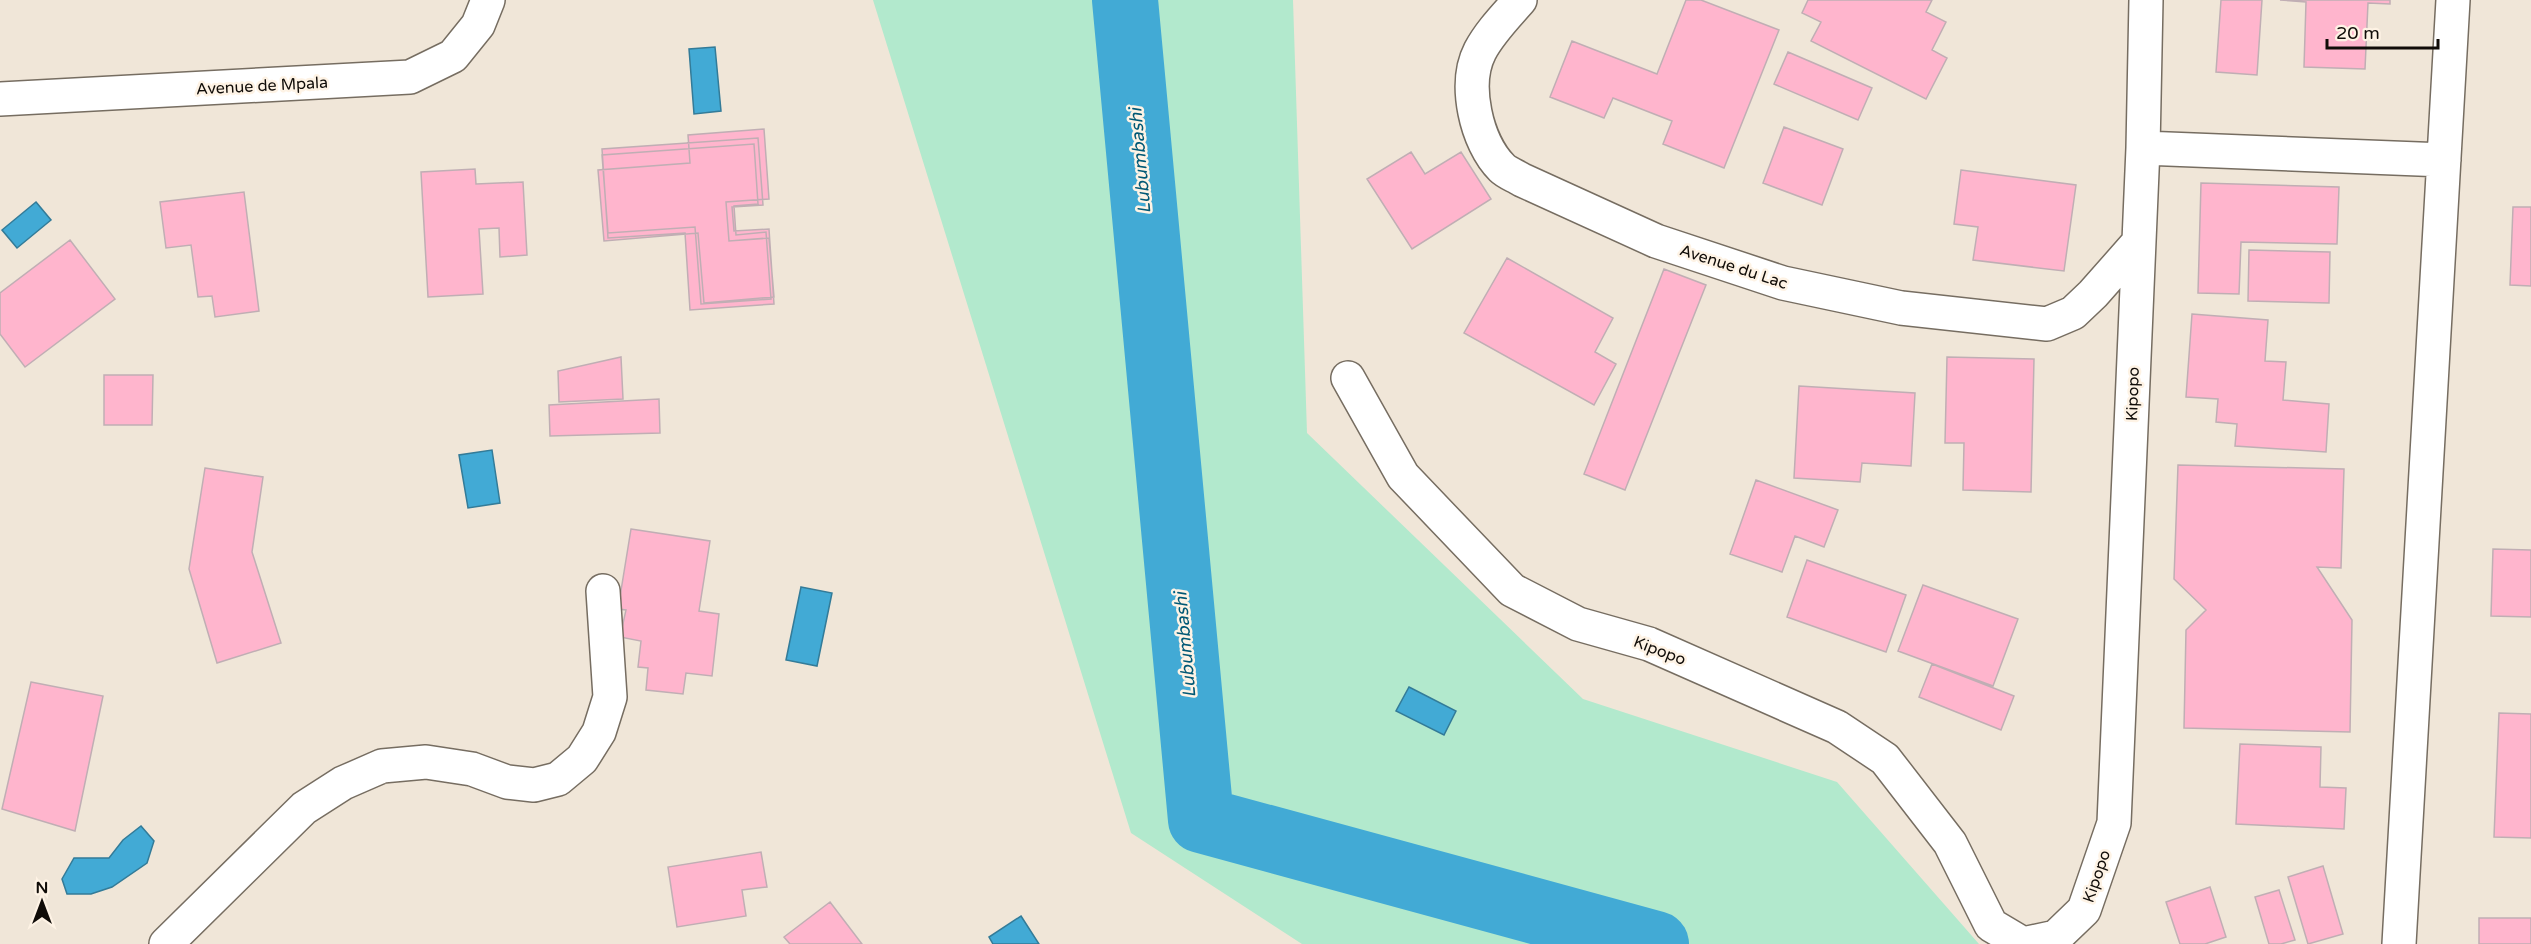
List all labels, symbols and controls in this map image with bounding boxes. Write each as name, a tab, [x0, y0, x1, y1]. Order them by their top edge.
scale bar	[2327, 12, 2438, 50]
text: 20 m	[2336, 22, 2380, 44]
street label: Avenue de Mpala	[196, 73, 329, 99]
water label: Lubumbashi	[1124, 105, 1156, 215]
street label: Avenue du Lac	[1677, 240, 1790, 294]
street label: Kipopo	[2122, 367, 2144, 422]
water label: Lubumbashi	[1169, 589, 1201, 699]
street label: Kipopo	[1631, 632, 1689, 670]
street label: Kipopo	[2079, 847, 2115, 905]
north arrow	[12, 872, 72, 932]
text: N	[36, 878, 48, 898]

